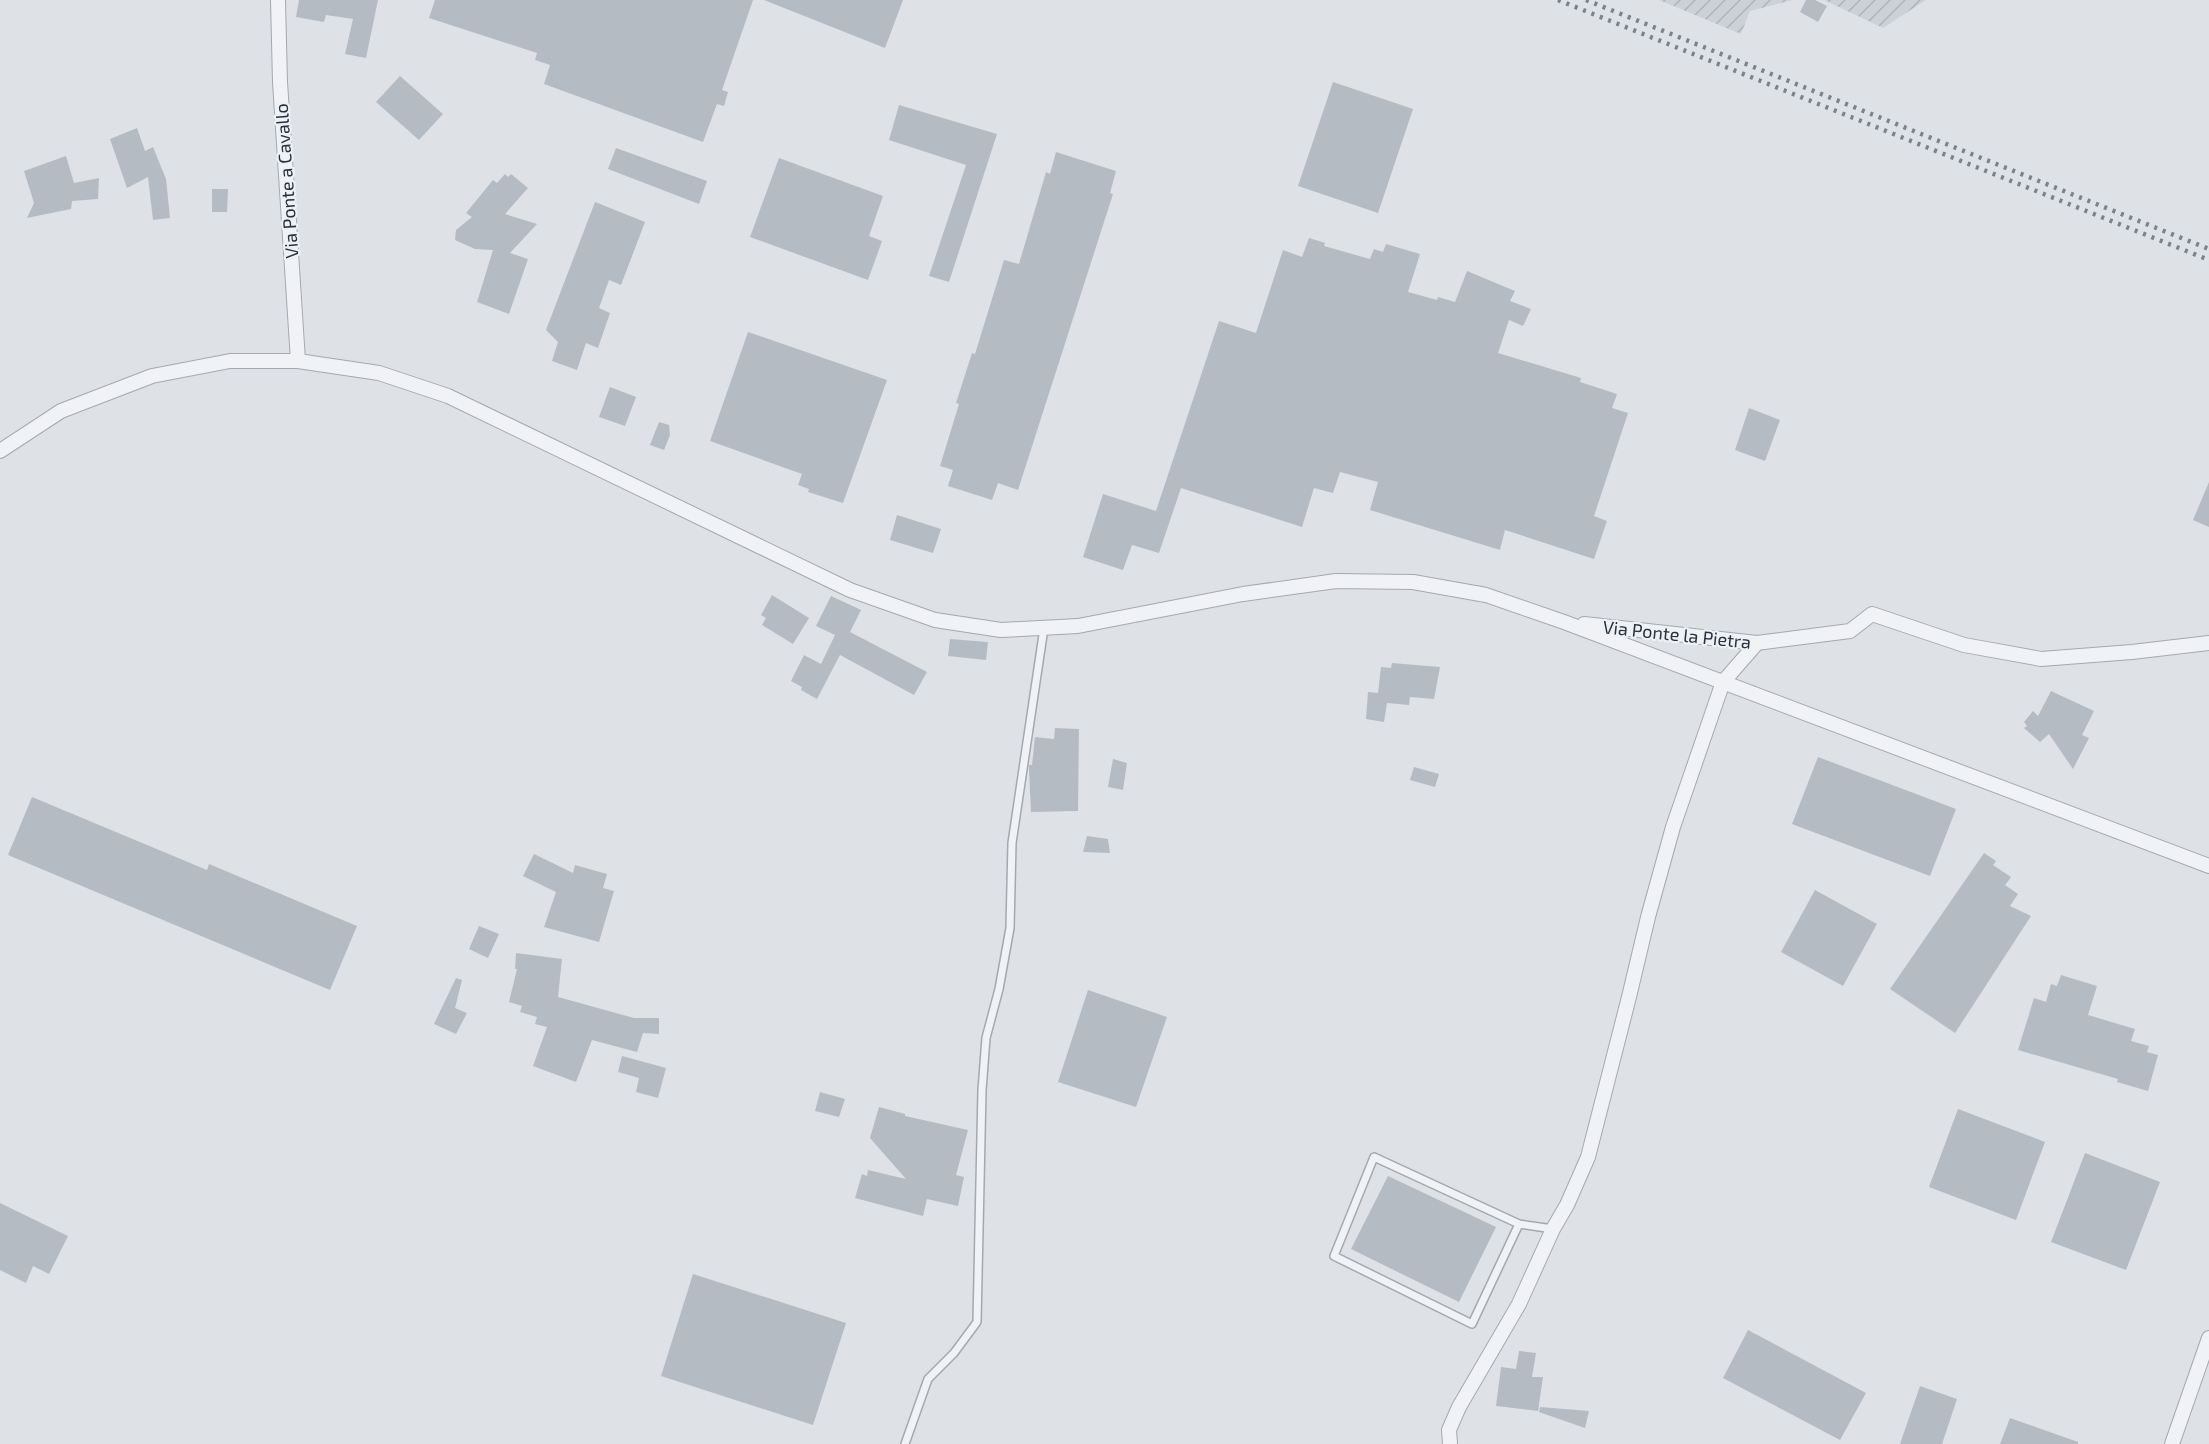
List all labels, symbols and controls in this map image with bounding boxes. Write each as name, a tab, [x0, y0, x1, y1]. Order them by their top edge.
street label: Via Ponte a Cavallo	[270, 103, 302, 259]
street label: Via Ponte la Pietra	[1602, 615, 1752, 653]

